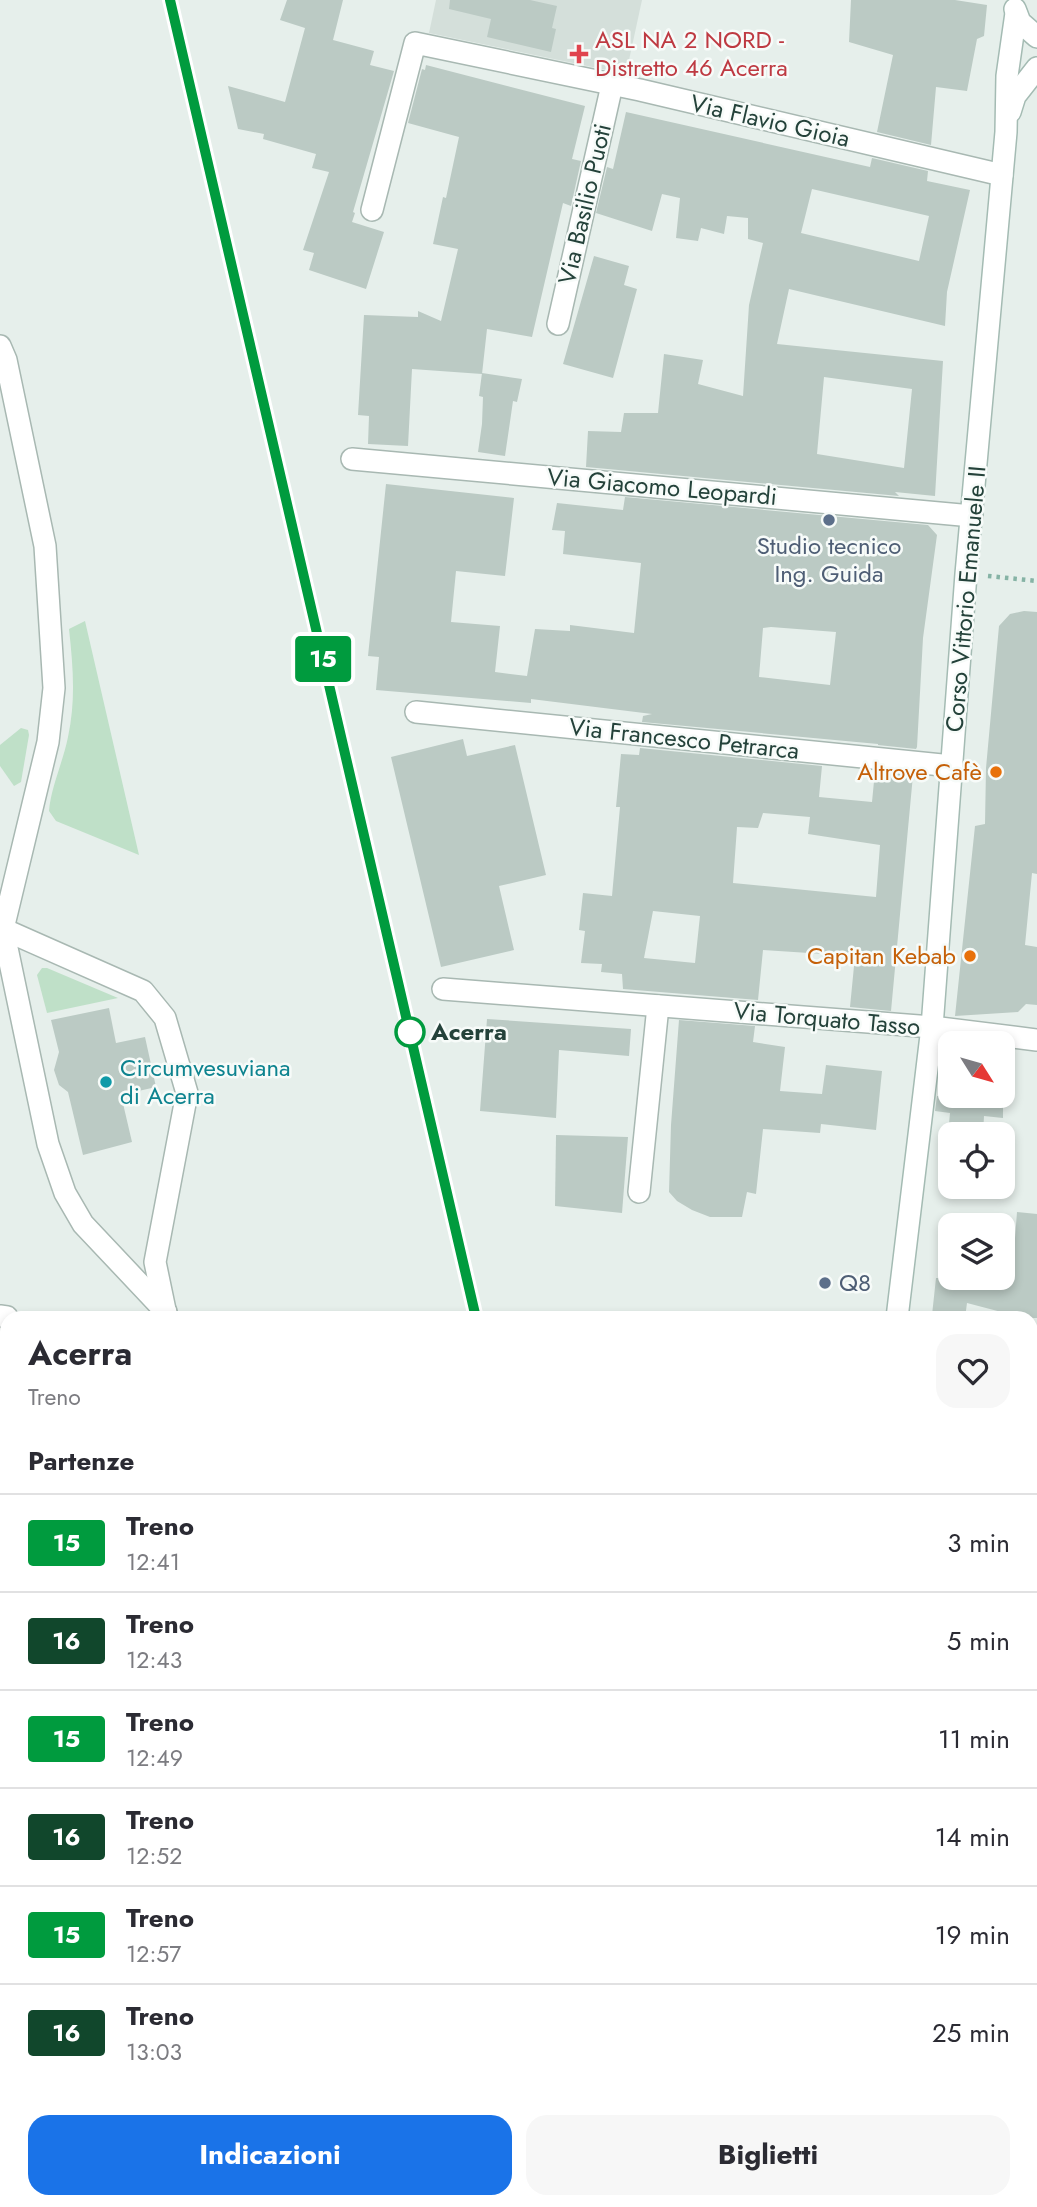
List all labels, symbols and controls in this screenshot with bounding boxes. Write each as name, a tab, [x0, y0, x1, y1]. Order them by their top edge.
place label: ASL NA 2 NORD - Distretto 46 Acerra	[595, 22, 788, 85]
marker: ASL NA 2 NORD - Distretto 46 Acerra	[569, 44, 589, 64]
street label: Via Flavio Gioia	[687, 85, 853, 156]
street label: Via Basilio Puoti	[549, 120, 620, 288]
street label: Via Giacomo Leopardi	[546, 459, 778, 514]
street label: Corso Vittorio Emanuele II	[936, 464, 995, 734]
marker: Studio tecnico Ing. Guida	[821, 512, 837, 528]
place label: Studio tecnico Ing. Guida	[757, 528, 901, 591]
line badge: 15	[292, 636, 354, 682]
text: 15	[309, 641, 337, 676]
street label: Via Francesco Petrarca	[567, 709, 801, 768]
place label: Altrove Cafè	[857, 754, 982, 789]
marker: Altrove Cafè	[988, 764, 1004, 780]
place label: Capitan Kebab	[807, 938, 956, 973]
marker: Capitan Kebab	[962, 948, 978, 964]
street label: Via Torquato Tasso	[732, 993, 922, 1044]
place label: Acerra	[430, 1014, 507, 1049]
marker: Acerra	[395, 1017, 425, 1047]
north arrow	[938, 1031, 1015, 1108]
map controls	[938, 1031, 1015, 1290]
place label: Circumvesuviana di Acerra	[120, 1050, 291, 1113]
marker: Circumvesuviana di Acerra	[98, 1074, 114, 1090]
button: locate	[938, 1122, 1015, 1199]
button: layers	[938, 1213, 1015, 1290]
place label: Q8	[839, 1265, 871, 1300]
marker: Q8	[817, 1275, 833, 1291]
text: Acerra	[28, 1330, 132, 1377]
button: heart	[936, 1334, 1010, 1408]
text: Treno	[28, 1380, 81, 1414]
text: Partenze	[28, 1442, 134, 1480]
text: Treno	[126, 1507, 194, 1545]
text: 3 min	[947, 1524, 1010, 1562]
text: 15	[53, 1525, 80, 1560]
text: 12:41	[126, 1545, 180, 1579]
text: Treno	[126, 1605, 194, 1643]
text: 5 min	[947, 1622, 1010, 1660]
text: 16	[52, 1623, 81, 1658]
text: 12:43	[126, 1643, 182, 1677]
text: Treno	[126, 1703, 194, 1741]
text: 11 min	[938, 1720, 1010, 1758]
text: 15	[53, 1721, 80, 1756]
text: 12:49	[126, 1741, 183, 1775]
text: Treno	[126, 1801, 194, 1839]
text: 14 min	[935, 1818, 1010, 1856]
text: 16	[52, 1819, 81, 1854]
text: 12:52	[126, 1839, 182, 1873]
text: Treno	[126, 1899, 194, 1937]
text: 19 min	[935, 1916, 1010, 1954]
text: 15	[53, 1917, 80, 1952]
text: 12:57	[126, 1937, 181, 1971]
text: Treno	[126, 1997, 194, 2035]
text: 25 min	[932, 2014, 1010, 2052]
text: 16	[52, 2015, 81, 2050]
text: 13:03	[126, 2035, 182, 2069]
button: Indicazioni	[28, 2115, 512, 2195]
button: Biglietti	[526, 2115, 1010, 2195]

